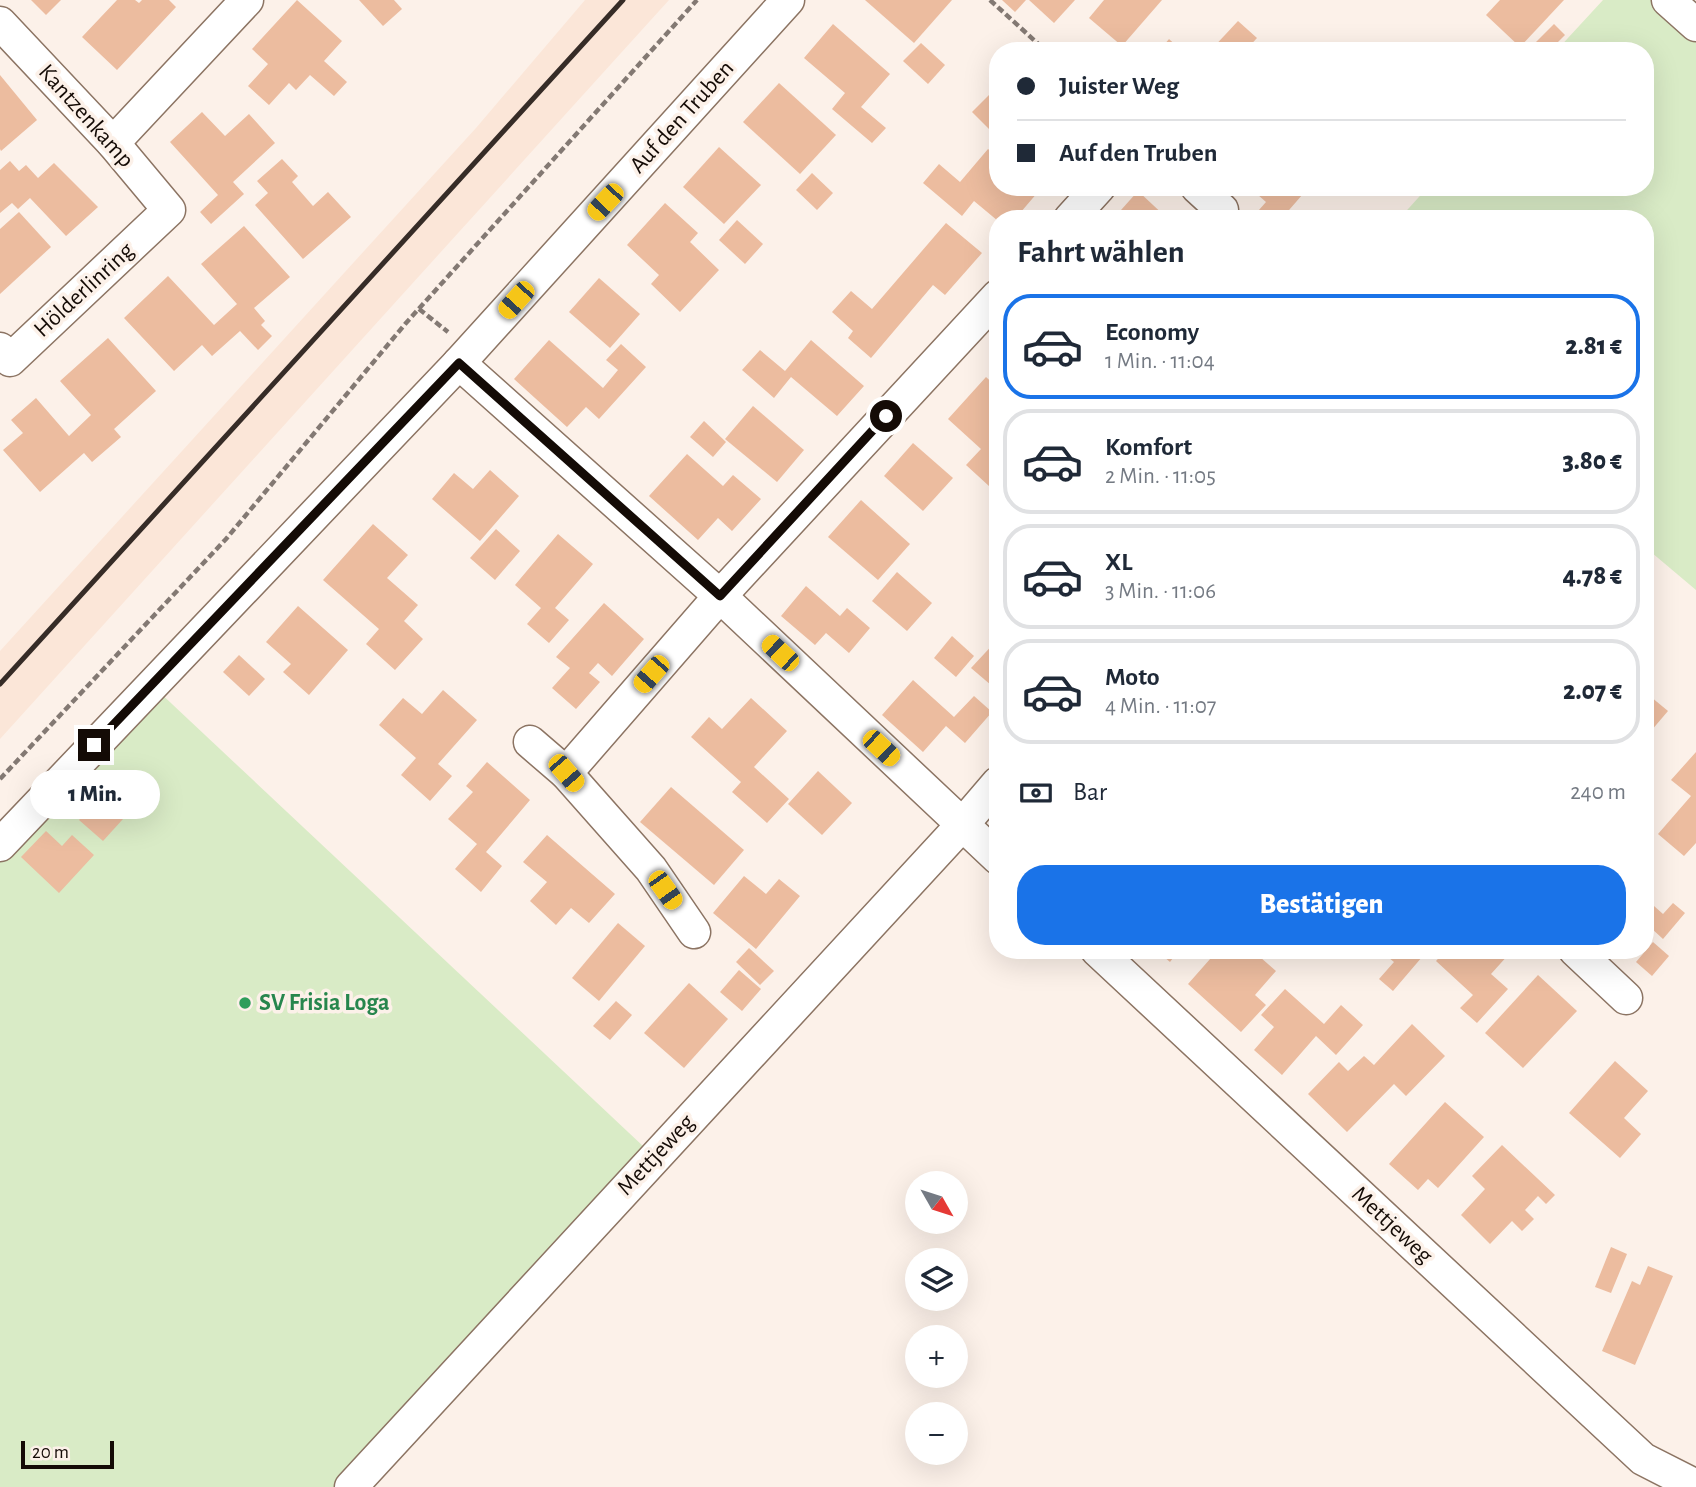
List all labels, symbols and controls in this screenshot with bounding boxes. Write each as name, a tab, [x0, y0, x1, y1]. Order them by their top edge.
street label: Auf den Truben	[625, 56, 739, 178]
street label: Kantzenkamp	[34, 60, 138, 172]
text: Juister Weg	[1059, 73, 1179, 99]
text: Auf den Truben	[1059, 140, 1217, 166]
car	[583, 179, 628, 225]
text: Fahrt wählen	[1017, 236, 1185, 268]
street label: Hölderlinring	[30, 238, 139, 342]
car	[495, 277, 538, 323]
icon: car	[1021, 315, 1084, 378]
text: Economy	[1105, 319, 1199, 345]
text: 2.81 €	[1565, 333, 1622, 359]
text: 1 Min. · 11:04	[1105, 350, 1215, 373]
route start	[870, 400, 902, 432]
icon: car	[1021, 430, 1084, 493]
text: Komfort	[1105, 434, 1192, 460]
text: 3.80 €	[1562, 448, 1622, 474]
text: 2 Min. · 11:05	[1105, 465, 1216, 488]
icon: car	[1021, 545, 1084, 608]
text: XL	[1105, 549, 1132, 575]
text: 4.78 €	[1563, 563, 1622, 589]
text: 3 Min. · 11:06	[1105, 580, 1216, 603]
car	[758, 631, 803, 675]
car	[630, 651, 673, 697]
icon: car	[1021, 660, 1084, 723]
text: Moto	[1105, 664, 1160, 690]
text: 2.07 €	[1563, 678, 1622, 704]
text: 4 Min. · 11:07	[1105, 695, 1216, 718]
car	[859, 726, 904, 770]
route end	[78, 729, 110, 761]
car	[545, 750, 588, 796]
callout: 1 Min.	[29, 770, 159, 818]
icon: cash	[1017, 774, 1055, 812]
text: Bar	[1073, 779, 1107, 805]
text: 240 m	[1570, 781, 1626, 804]
text: 1 Min.	[68, 783, 122, 806]
button: Bestätigen	[1017, 865, 1626, 945]
car	[645, 867, 686, 913]
place label: SV Frisia Loga	[259, 991, 390, 1015]
marker: SV Frisia Loga	[237, 995, 253, 1011]
street label: Mettjeweg	[613, 1110, 699, 1200]
north arrow	[905, 1171, 968, 1234]
map controls	[905, 1171, 968, 1465]
street label: Mettjeweg	[1347, 1182, 1437, 1268]
button: layers	[905, 1248, 968, 1311]
button: +	[905, 1325, 968, 1388]
button: −	[905, 1402, 968, 1465]
scale bar	[21, 1438, 114, 1470]
text: 20 m	[32, 1443, 69, 1462]

